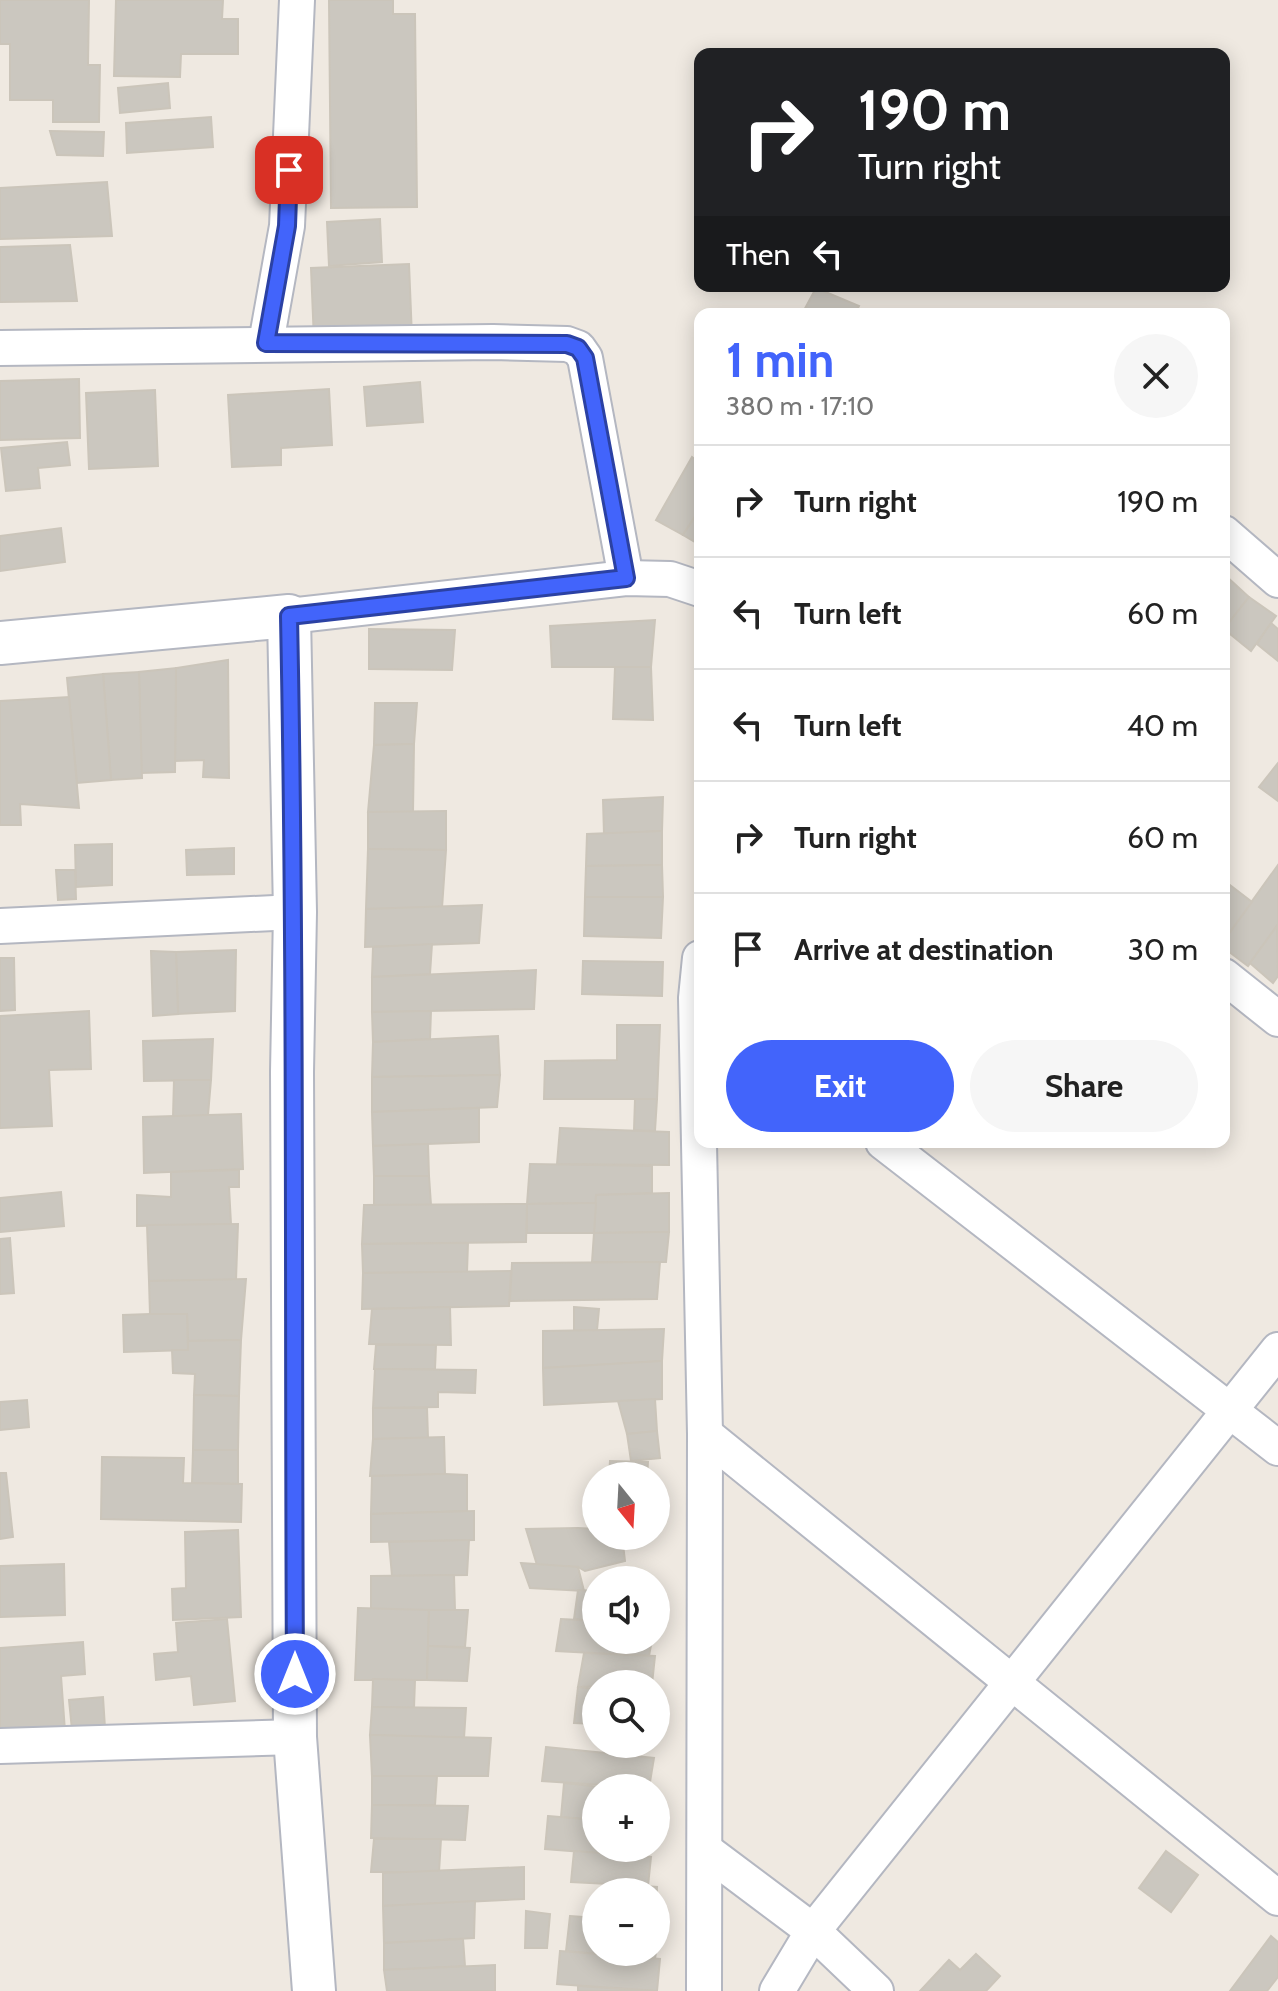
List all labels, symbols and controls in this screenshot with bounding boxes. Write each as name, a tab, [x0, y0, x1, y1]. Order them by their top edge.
text: 190 m	[858, 76, 1011, 144]
icon: right	[726, 80, 830, 184]
pin	[255, 136, 323, 204]
text: Turn right	[858, 144, 1001, 188]
icon: arrive	[267, 148, 311, 192]
icon: left	[806, 232, 850, 276]
text: Then	[726, 236, 790, 273]
text: 1 min	[726, 331, 834, 389]
button: close	[1114, 334, 1198, 418]
text: 380 m · 17:10	[726, 390, 874, 422]
icon: right	[726, 479, 770, 523]
text: Turn right	[794, 483, 917, 520]
text: 190 m	[1117, 483, 1198, 520]
icon: left	[726, 591, 770, 635]
text: Turn left	[794, 595, 902, 632]
text: 60 m	[1127, 595, 1198, 632]
icon: left	[726, 703, 770, 747]
text: Turn left	[794, 707, 902, 744]
text: 40 m	[1127, 707, 1198, 744]
icon: right	[726, 815, 770, 859]
text: Turn right	[794, 819, 917, 856]
text: 60 m	[1127, 819, 1198, 856]
icon: arrive	[726, 927, 770, 971]
text: Arrive at destination	[794, 931, 1054, 968]
text: 30 m	[1128, 931, 1198, 968]
button: Exit	[726, 1040, 954, 1132]
button: Share	[970, 1040, 1198, 1132]
north arrow	[582, 1462, 670, 1550]
map controls	[582, 1462, 670, 1966]
button: sound	[582, 1566, 670, 1654]
position arrow	[253, 1632, 337, 1716]
button: search	[582, 1670, 670, 1758]
button: +	[582, 1774, 670, 1862]
button: −	[582, 1878, 670, 1966]

